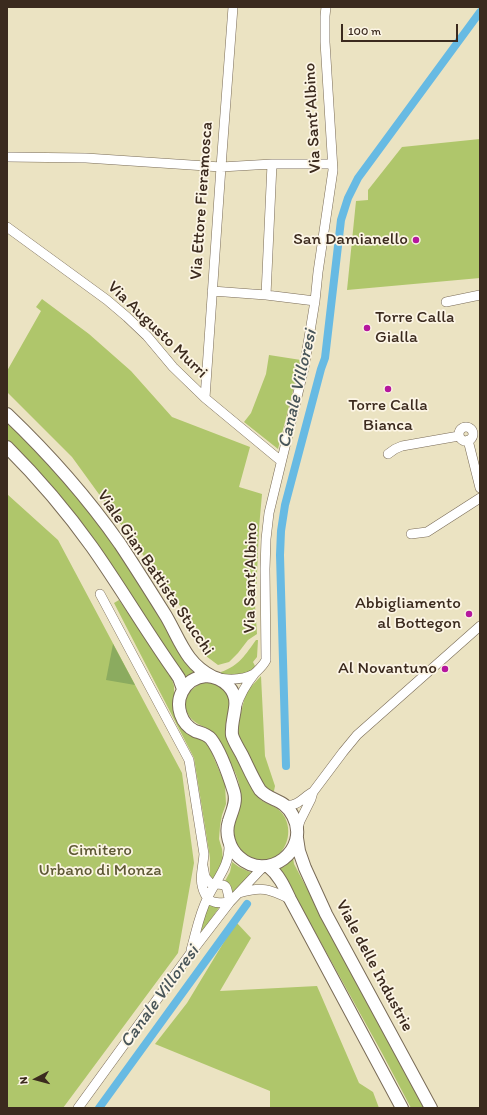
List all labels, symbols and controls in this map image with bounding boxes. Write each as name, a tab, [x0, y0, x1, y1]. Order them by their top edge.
scale bar	[343, 16, 460, 42]
text: 100 m	[348, 24, 381, 38]
street label: Via Sant'Albino	[300, 62, 326, 174]
street label: Via Ettore Fieramosca	[186, 121, 218, 281]
place label: San Damianello	[293, 230, 408, 250]
marker: San Damianello	[411, 235, 421, 245]
street label: Via Augusto Murri	[103, 277, 211, 383]
place label: Torre Calla Gialla	[375, 308, 454, 348]
marker: Torre Calla Gialla	[362, 323, 372, 333]
water label: Canale Villoresi	[274, 328, 322, 450]
marker: Torre Calla Bianca	[383, 384, 393, 394]
place label: Torre Calla Bianca	[348, 396, 428, 436]
street label: Viale Gian Battista Stucchi	[92, 487, 218, 659]
street label: Via Sant'Albino	[240, 522, 262, 634]
place label: Abbigliamento al Bottegon	[355, 594, 461, 634]
marker: Abbigliamento al Bottegon	[464, 609, 474, 619]
place label: Al Novantuno	[338, 659, 437, 679]
marker: Al Novantuno	[440, 664, 450, 674]
park label: Cimitero Urbano di Monza	[38, 841, 162, 881]
street label: Viale delle Industrie	[331, 897, 417, 1035]
water label: Canale Villoresi	[116, 942, 204, 1052]
north arrow	[16, 1059, 56, 1099]
text: N	[17, 1076, 30, 1085]

